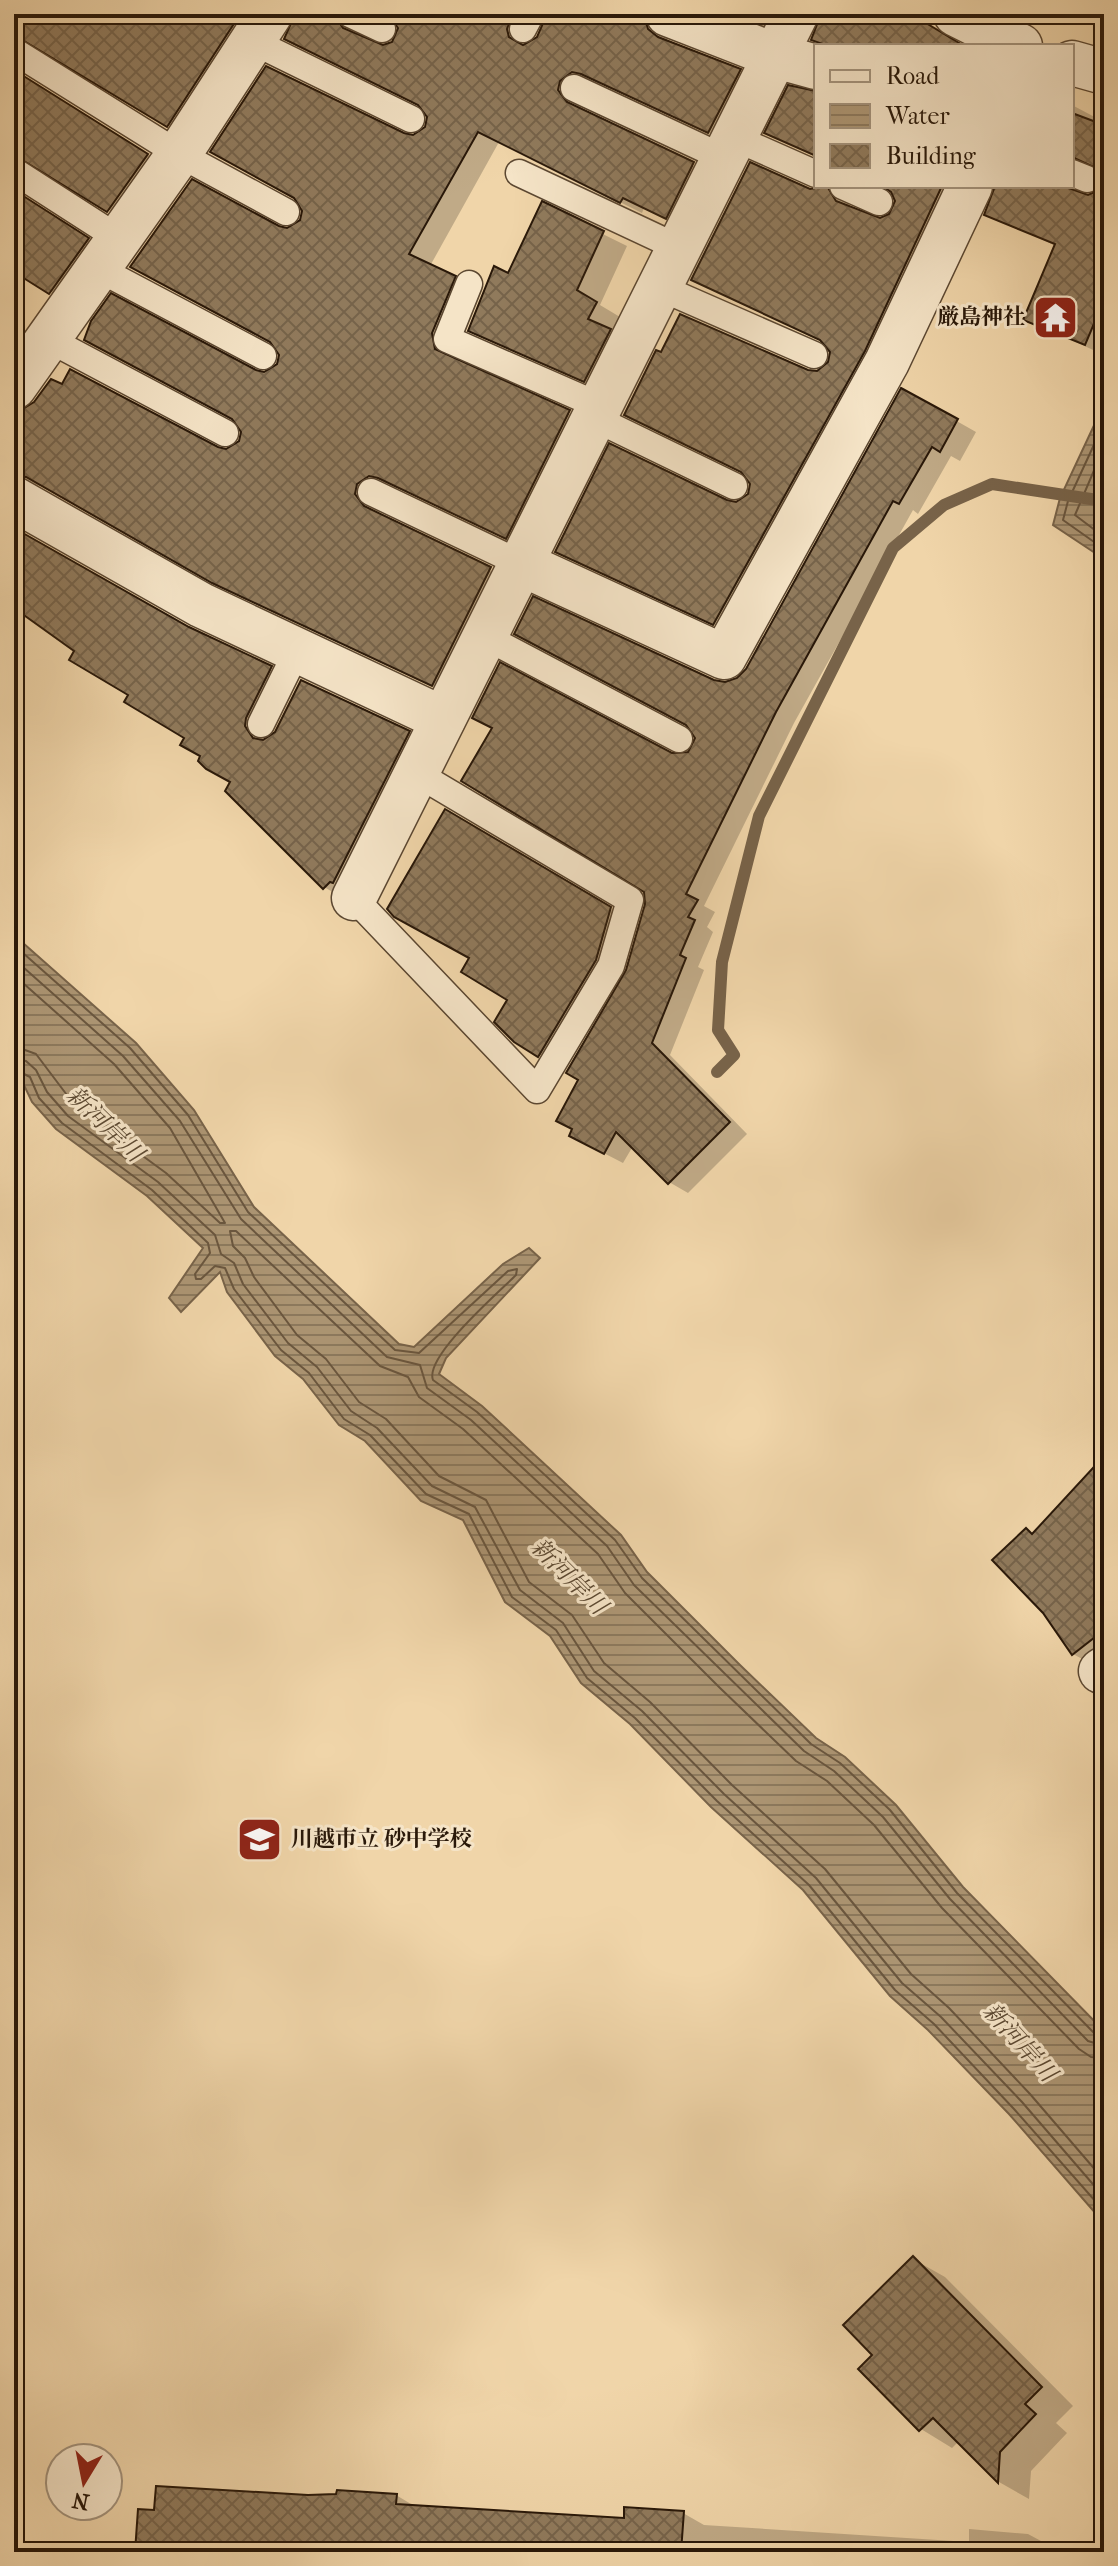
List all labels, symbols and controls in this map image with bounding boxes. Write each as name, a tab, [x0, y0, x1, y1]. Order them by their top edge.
legend	[814, 44, 1074, 188]
text: Road	[886, 62, 940, 90]
text: Water	[885, 102, 950, 130]
text: Building	[886, 142, 977, 170]
temple icon: 厳島神社	[1032, 293, 1080, 341]
place label: 厳島神社	[937, 304, 1025, 330]
water label: 新河岸川	[61, 1081, 151, 1169]
water label: 新河岸川	[525, 1532, 615, 1622]
school or university icon: 川越市立 砂中学校	[236, 1815, 284, 1863]
place label: 川越市立 砂中学校	[291, 1826, 472, 1852]
water label: 新河岸川	[977, 1997, 1065, 2089]
north arrow	[44, 2442, 124, 2522]
text: N	[70, 2486, 91, 2515]

